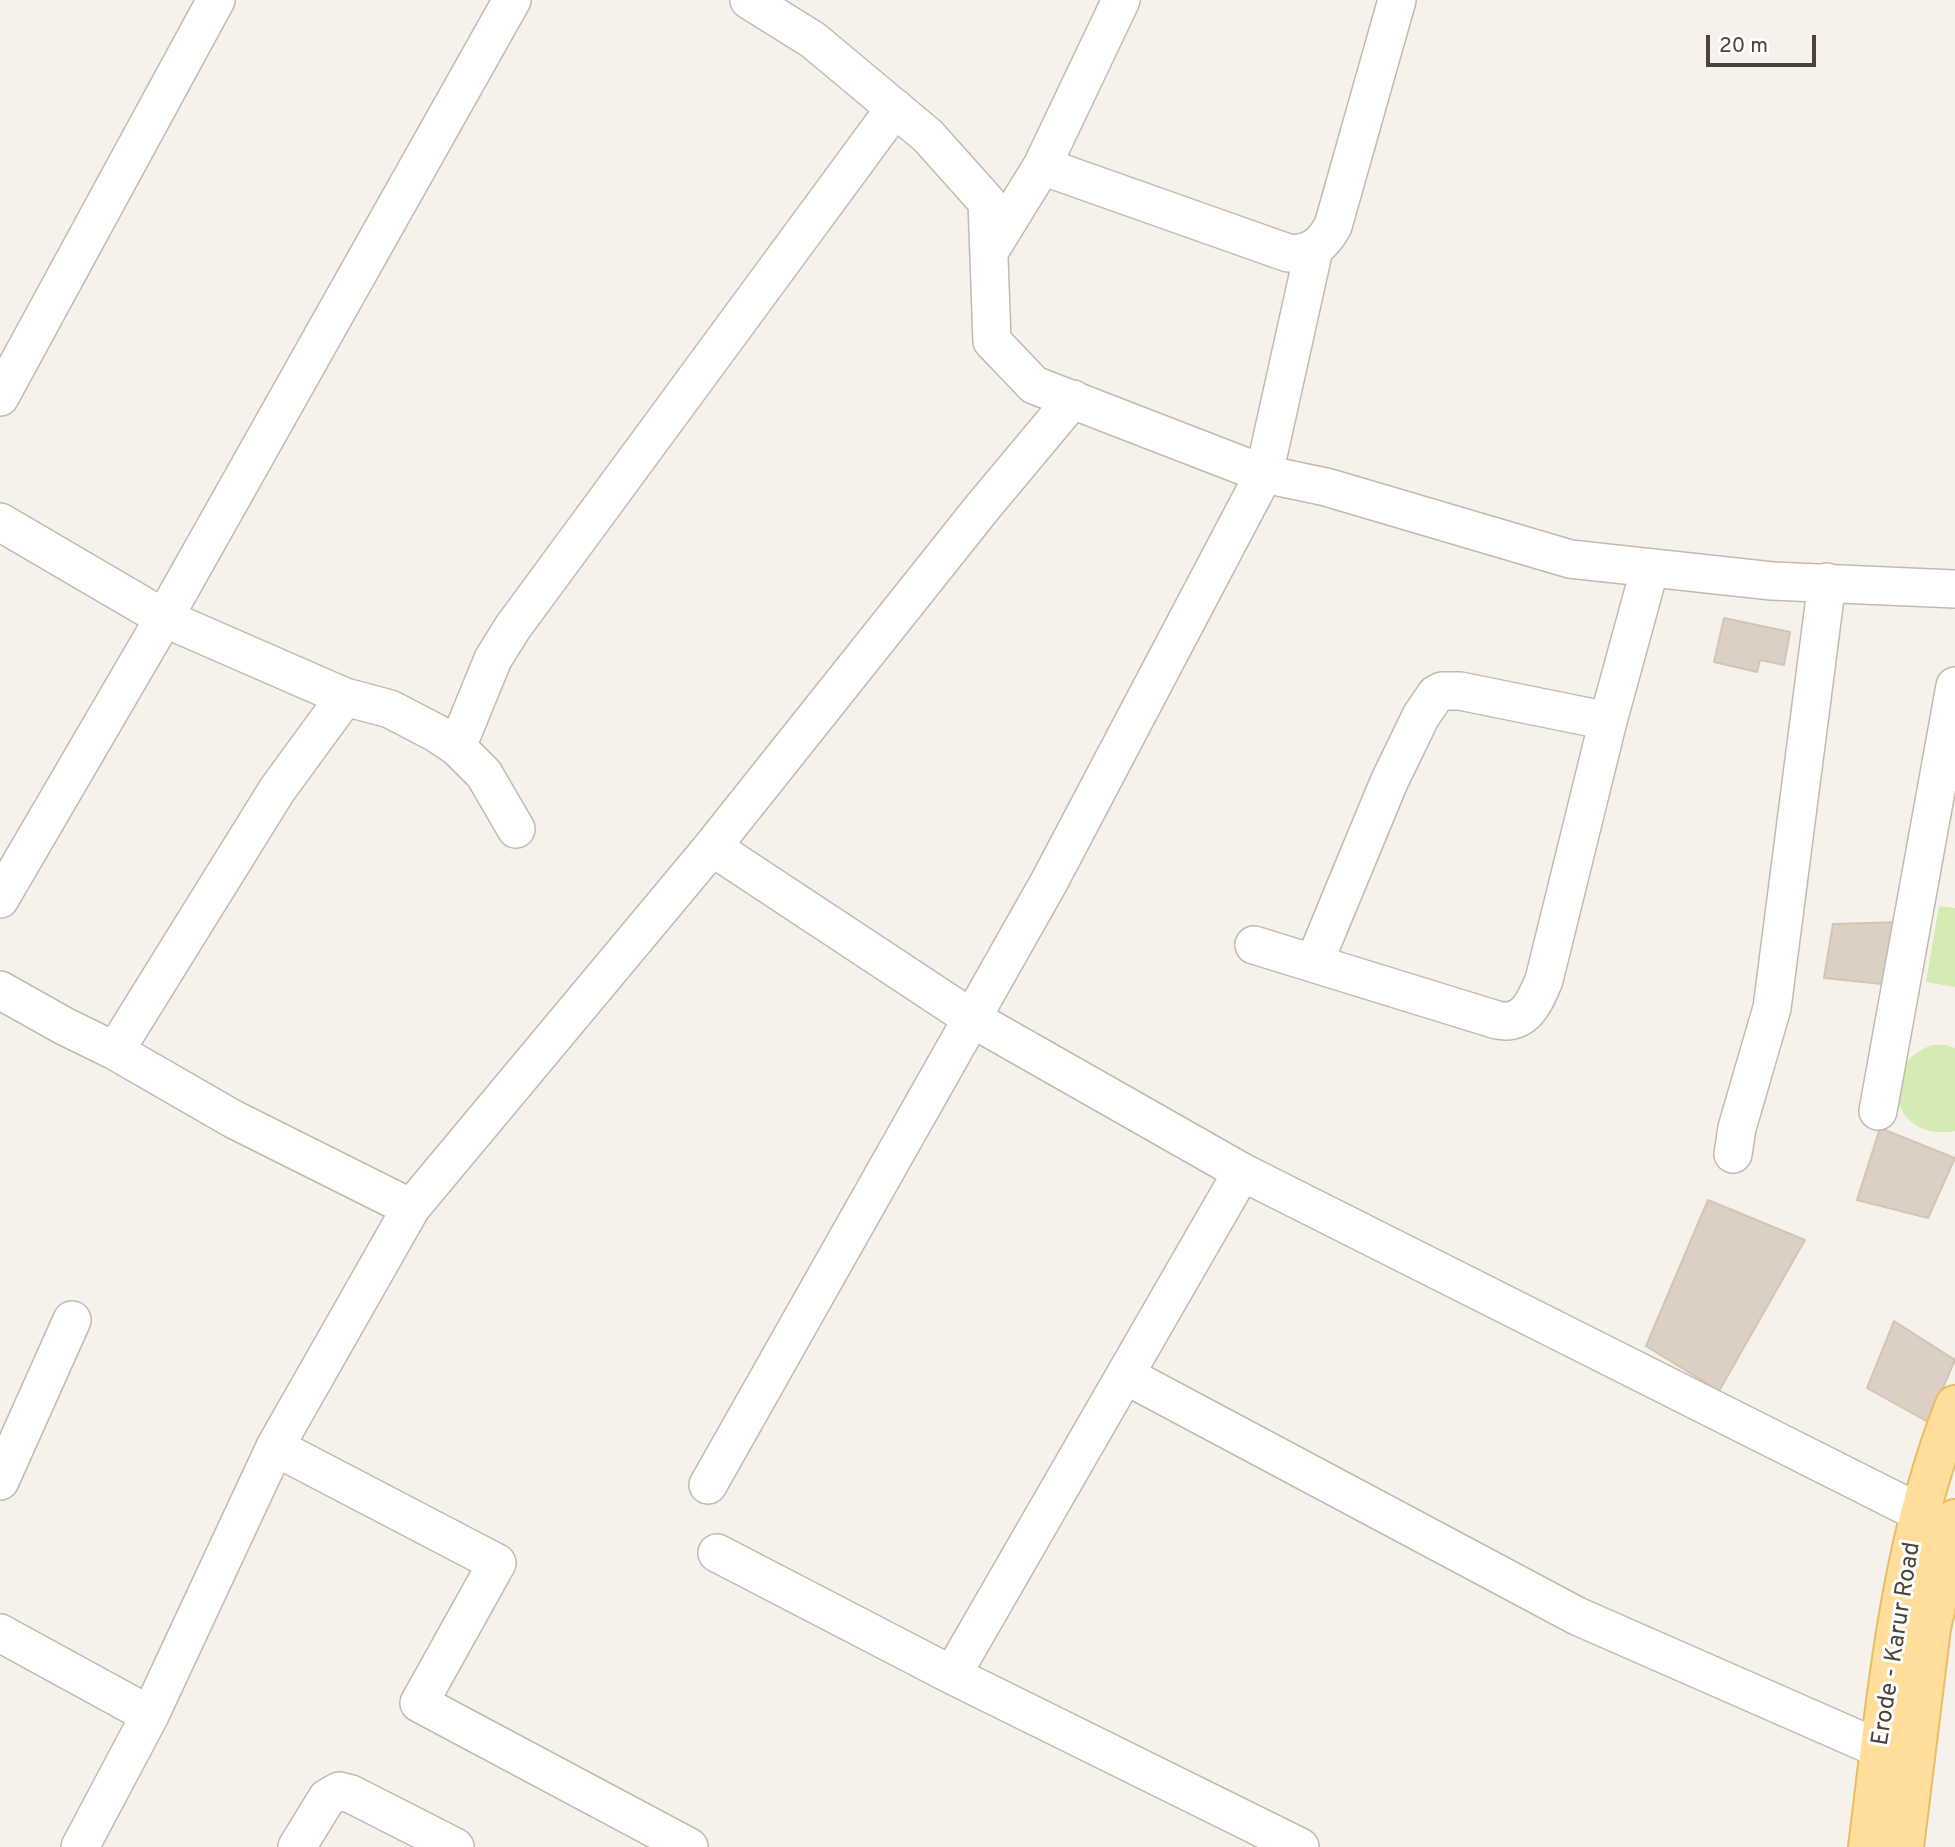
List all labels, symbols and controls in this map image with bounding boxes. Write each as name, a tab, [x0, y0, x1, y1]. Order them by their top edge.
scale bar	[1710, 21, 1820, 65]
text: 20 m	[1719, 33, 1768, 60]
street label: Erode - Karur Road	[1868, 1540, 1928, 1748]

